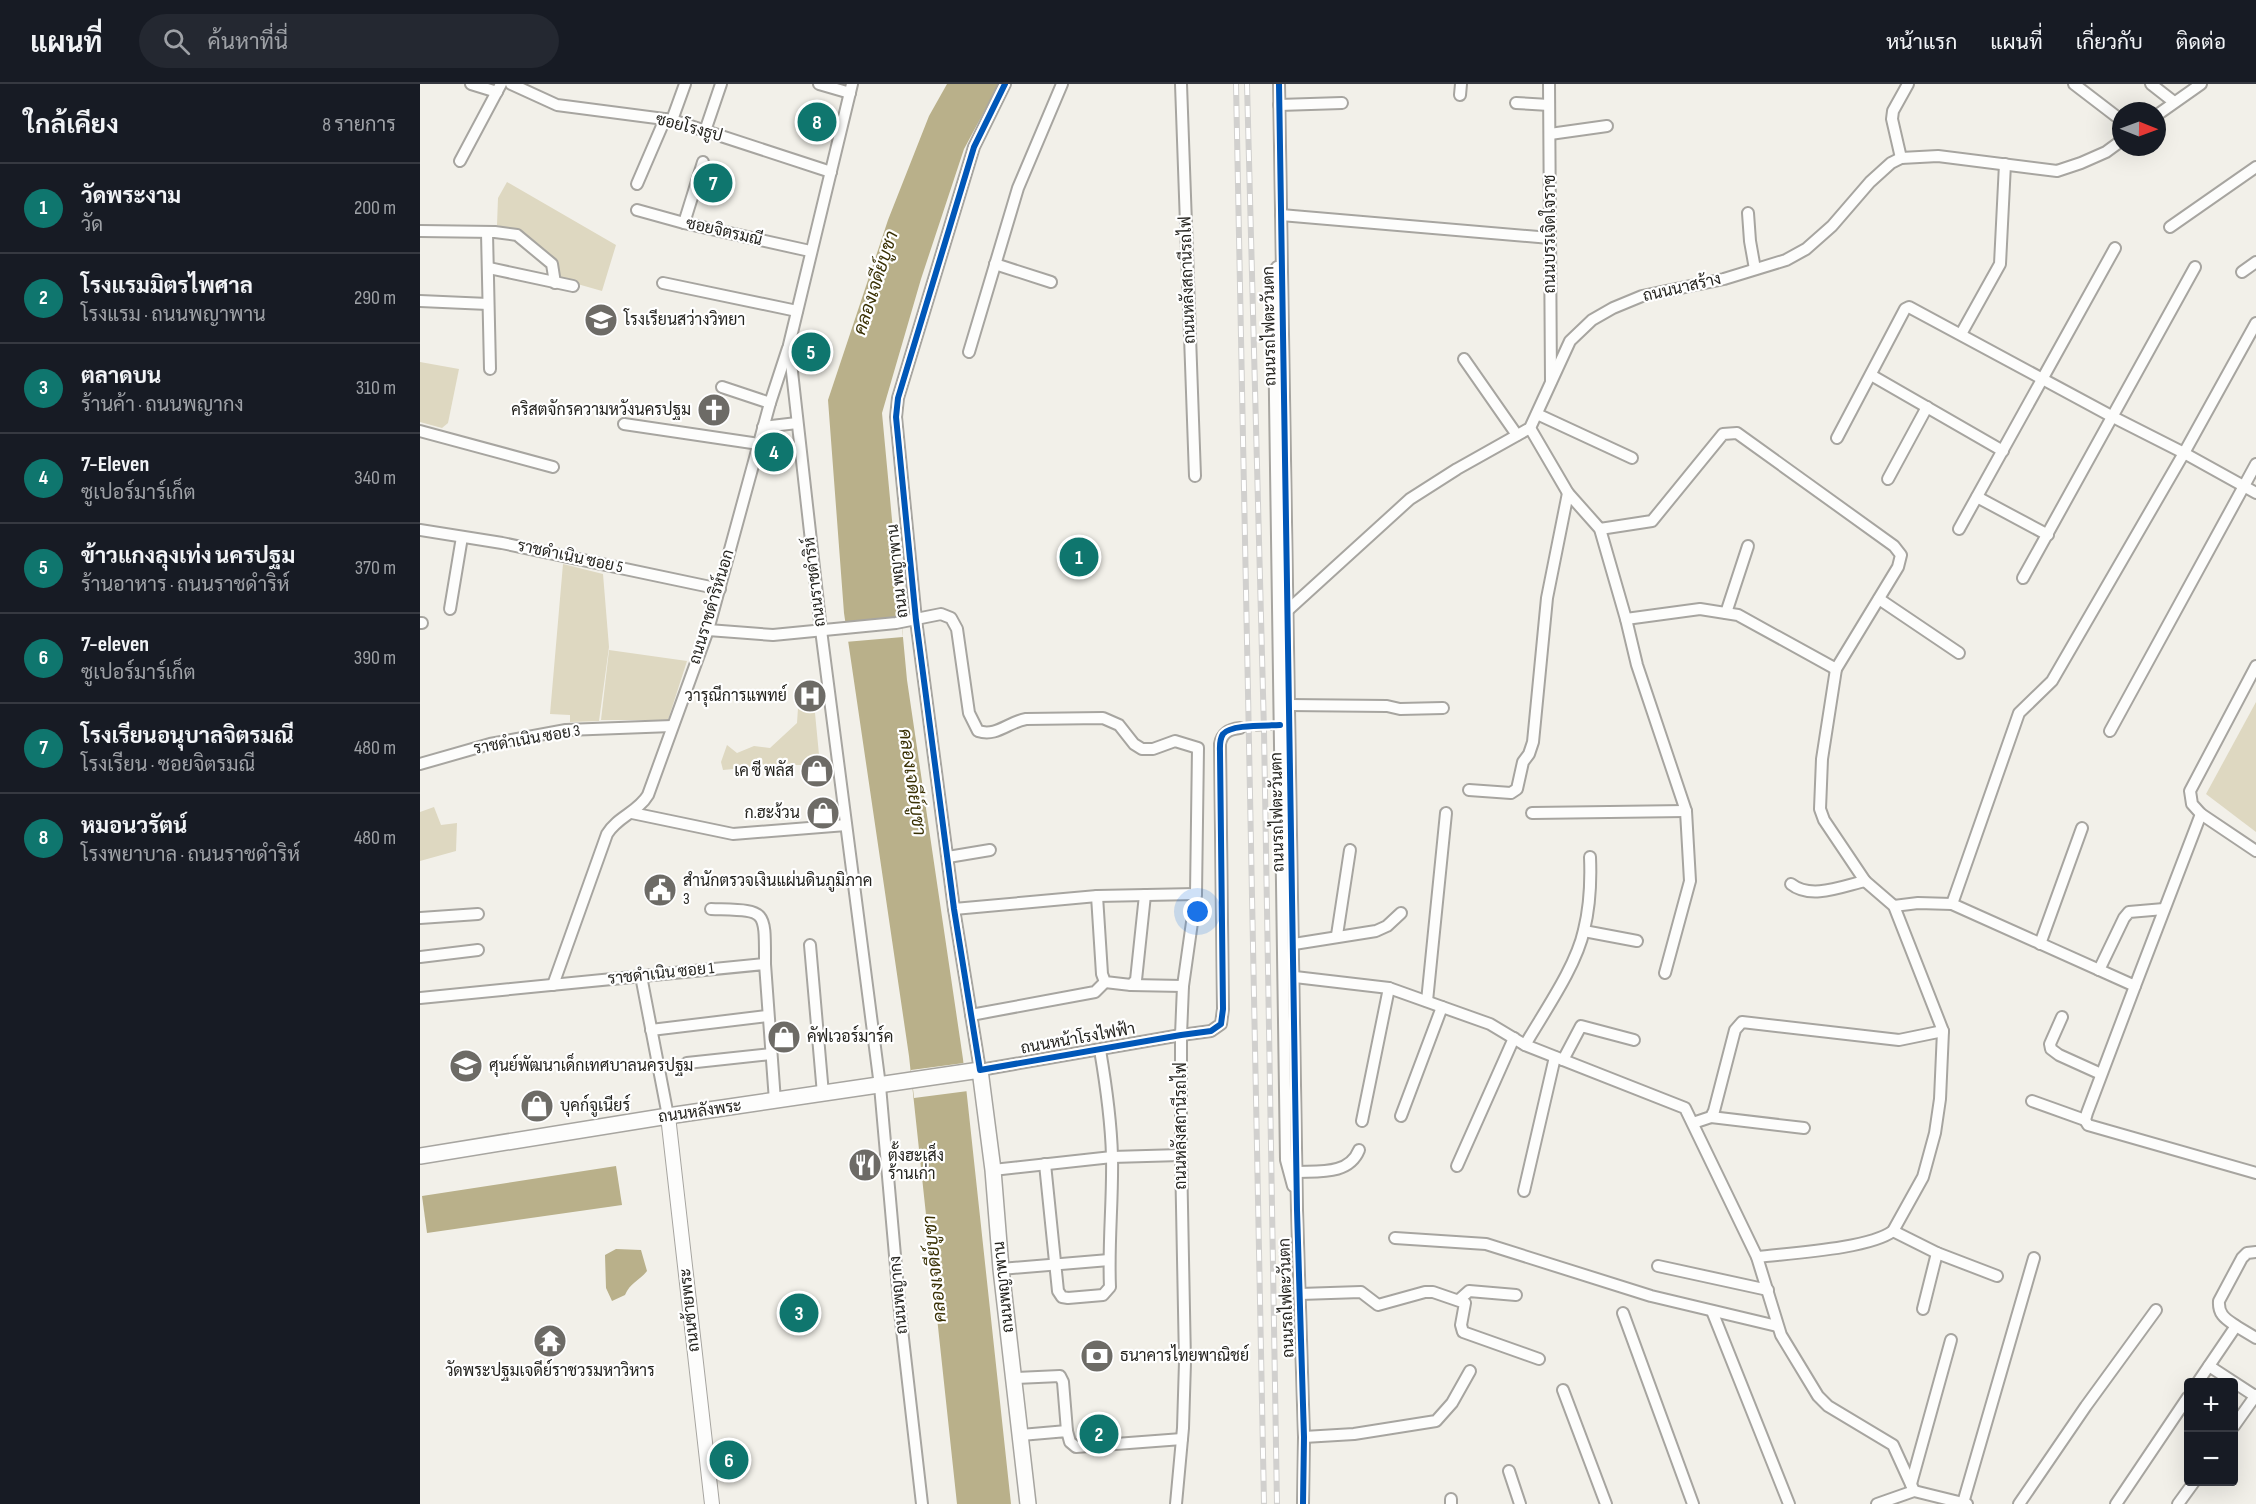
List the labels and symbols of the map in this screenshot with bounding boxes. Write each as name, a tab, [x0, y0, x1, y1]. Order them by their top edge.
pin: 8	[798, 99, 836, 144]
north arrow	[2112, 102, 2166, 156]
street label: ซอยโรงธูป	[653, 107, 725, 147]
pin: 7	[694, 160, 732, 206]
street label: ถนนบรรเจิดใจราช	[1538, 175, 1560, 293]
street label: ซอยจิตรมณี	[684, 211, 765, 250]
street label: ถนนหลังสถานีรถไฟ	[1173, 216, 1200, 344]
water label: คลองเจดีย์บูชา	[847, 227, 905, 338]
street label: ถนนรถไฟตะวันตก	[1256, 266, 1281, 386]
street label: ถนนนาสร้าง	[1641, 268, 1723, 306]
school or university icon: โรงเรียนสว่างวิทยา	[583, 302, 619, 338]
place label: โรงเรียนสว่างวิทยา	[623, 308, 745, 330]
pin: 5	[792, 330, 830, 374]
church icon: คริสตจักรความหวังนครปฐม	[696, 392, 732, 428]
place label: คริสตจักรความหวังนครปฐม	[511, 399, 691, 420]
pin: 4	[754, 430, 794, 475]
street label: ถนน พญาพาน	[884, 523, 912, 619]
pin: 1	[1060, 534, 1098, 580]
street label: ราชดำเนิน ซอย 5	[515, 536, 625, 577]
street label: ถนนราชดำริห์	[796, 536, 830, 628]
street label: ถนนราชดำริห์นอก	[682, 546, 738, 667]
hospital icon: วารุณีการแพทย์	[792, 678, 828, 714]
place label: วารุณีการแพทย์	[685, 683, 787, 707]
street label: ราชดำเนิน ซอย 3	[472, 720, 582, 759]
water label: คลองเจดีย์บูชา	[892, 727, 933, 837]
street label: ถนนรถไฟตะวันตก	[1264, 752, 1289, 872]
shop icon: เค ซี พลัส	[799, 753, 835, 789]
place label: เค ซี พลัส	[734, 759, 794, 781]
shop icon: ก.ฮะง้วน	[805, 795, 841, 831]
place label: ก.ฮะง้วน	[745, 802, 800, 823]
place label: สำนักตรวจเงินแผ่นดินภูมิภาค 3	[683, 870, 872, 909]
public building icon: สำนักตรวจเงินแผ่นดินภูมิภาค 3	[642, 872, 678, 908]
your location	[1183, 897, 1212, 926]
street label: ราชดำเนิน ซอย 1	[607, 958, 716, 989]
street label: ถนนหน้าโรงไฟฟ้า	[1019, 1017, 1137, 1058]
shop icon: คัฟเวอร์มาร์ค	[766, 1019, 802, 1055]
place label: คัฟเวอร์มาร์ค	[807, 1024, 893, 1047]
school or university icon: ศุนย์พัฒนาเด็กเทศบาลนครปฐม	[448, 1048, 484, 1084]
place label: ศุนย์พัฒนาเด็กเทศบาลนครปฐม	[489, 1052, 693, 1077]
street label: ถนนหลังสถานีรถไฟ	[1169, 1062, 1191, 1190]
shop icon: บุคก์จูเนียร์	[519, 1088, 555, 1124]
place label: บุคก์จูเนียร์	[560, 1093, 630, 1117]
street label: ถนนหลังพระ	[657, 1095, 743, 1127]
place label: ตั้งฮะเส็ง ร้านเก่า	[888, 1141, 944, 1184]
restaurant icon: ตั้งฮะเส็ง ร้านเก่า	[847, 1147, 883, 1183]
water label: คลองเจดีย์บูชา	[916, 1214, 953, 1324]
street label: ถนนรถไฟตะวันตก	[1272, 1238, 1299, 1358]
street label: ถนนพญาพาน	[990, 1240, 1018, 1334]
street label: ถนนพญากง	[886, 1255, 912, 1335]
street label: ถนนซ้ายพระ	[674, 1267, 704, 1353]
pin: 3	[780, 1290, 818, 1336]
temple icon: วัดพระปฐมเจดีย์ราชวรมหาวิหาร	[532, 1323, 568, 1359]
bank icon: ธนาคารไทยพาณิชย์	[1079, 1338, 1115, 1374]
place label: ธนาคารไทยพาณิชย์	[1120, 1343, 1249, 1366]
place label: วัดพระปฐมเจดีย์ราชวรมหาวิหาร	[445, 1358, 655, 1381]
pin: 2	[1080, 1412, 1118, 1456]
pin: 6	[710, 1438, 748, 1482]

